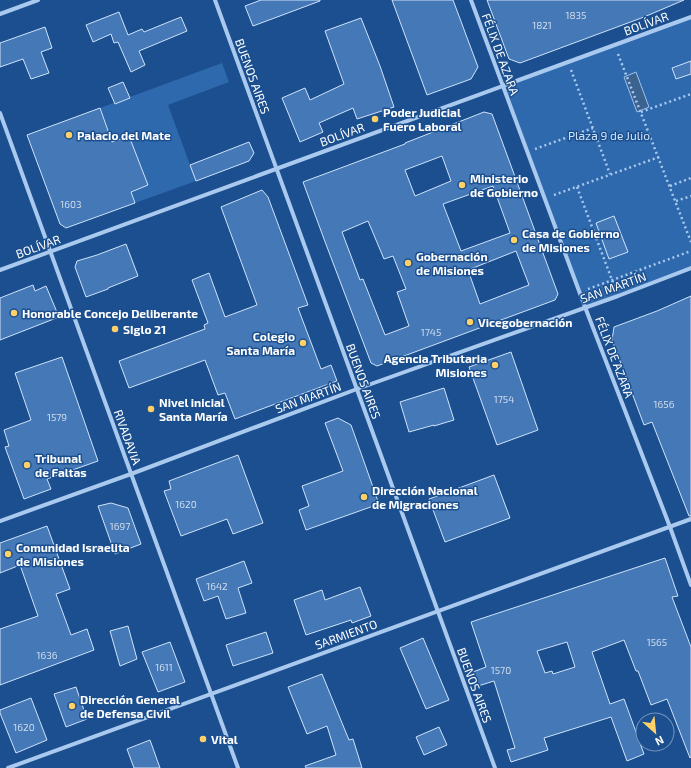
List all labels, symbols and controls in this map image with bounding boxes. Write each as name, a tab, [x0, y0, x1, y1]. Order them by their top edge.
street label: BOLÍVAR	[622, 8, 670, 38]
house number: 1835	[566, 9, 586, 21]
street label: FÉLIX DE AZARA	[480, 11, 522, 97]
house number: 1821	[532, 19, 552, 31]
street label: BUENOS AIRES	[233, 36, 273, 116]
place label: Poder Judicial Fuero Laboral	[383, 105, 462, 133]
marker: Poder Judicial Fuero Laboral	[370, 114, 380, 124]
street label: BOLÍVAR	[318, 119, 366, 149]
place label: Palacio del Mate	[77, 128, 171, 142]
park label: Plaza 9 de Julio	[568, 128, 650, 142]
marker: Palacio del Mate	[64, 130, 74, 140]
place label: Ministerio de Gobierno	[470, 171, 538, 199]
marker: Ministerio de Gobierno	[457, 180, 467, 190]
house number: 1603	[60, 198, 82, 210]
place label: Casa de Gobierno de Misiones	[522, 226, 620, 254]
street label: BOLÍVAR	[14, 231, 62, 261]
marker: Casa de Gobierno de Misiones	[509, 235, 519, 245]
place label: Gobernación de Misiones	[416, 249, 488, 277]
marker: Gobernación de Misiones	[403, 258, 413, 268]
street label: SAN MARTÍN	[578, 269, 648, 305]
place label: Honorable Concejo Deliberante	[22, 306, 198, 321]
marker: Honorable Concejo Deliberante	[9, 308, 19, 318]
street label: FÉLIX DE AZARA	[593, 314, 637, 400]
place label: Vicegobernación	[478, 315, 573, 329]
marker: Vicegobernación	[465, 317, 475, 327]
place label: SIglo 21	[123, 322, 166, 336]
marker: SIglo 21	[110, 324, 120, 334]
house number: 1745	[421, 326, 441, 338]
place label: Colegio Santa María	[226, 329, 295, 357]
marker: Colegio Santa María	[298, 338, 308, 348]
street label: BUENOS AIRES	[344, 341, 384, 421]
place label: Agencia Tributaria Misiones	[384, 351, 487, 379]
marker: Agencia Tributaria Misiones	[490, 360, 500, 370]
street label: SAN MARTÍN	[273, 379, 343, 415]
house number: 1754	[494, 393, 514, 405]
place label: Nivel inicial Santa María	[159, 395, 228, 423]
house number: 1656	[654, 398, 675, 410]
marker: Nivel inicial Santa María	[146, 404, 156, 414]
street label: RIVADAVIA	[112, 407, 145, 467]
house number: 1579	[47, 411, 67, 423]
place label: Tribunal de Faltas	[35, 451, 87, 479]
marker: Tribunal de Faltas	[22, 460, 32, 470]
place label: Dirección Nacional de Migraciones	[372, 483, 478, 511]
marker: Dirección Nacional de Migraciones	[359, 492, 369, 502]
house number: 1620	[175, 498, 197, 510]
house number: 1697	[110, 520, 130, 532]
place label: Comunidad Israelita de Misiones	[16, 540, 130, 568]
marker: Comunidad Israelita de Misiones	[3, 549, 13, 559]
house number: 1642	[206, 580, 228, 592]
street label: SARMIENTO	[313, 616, 379, 652]
house number: 1565	[647, 636, 667, 648]
street label: BUENOS AIRES	[455, 645, 495, 725]
house number: 1636	[37, 649, 58, 661]
house number: 1611	[155, 661, 173, 673]
house number: 1570	[491, 664, 511, 676]
place label: Dirección General de Defensa Civil	[80, 692, 180, 720]
marker: Dirección General de Defensa Civil	[67, 701, 77, 711]
north arrow	[635, 712, 675, 752]
house number: 1620	[13, 721, 35, 733]
place label: Vital	[211, 732, 238, 746]
marker: Vital	[198, 734, 208, 744]
text: N	[653, 734, 666, 749]

